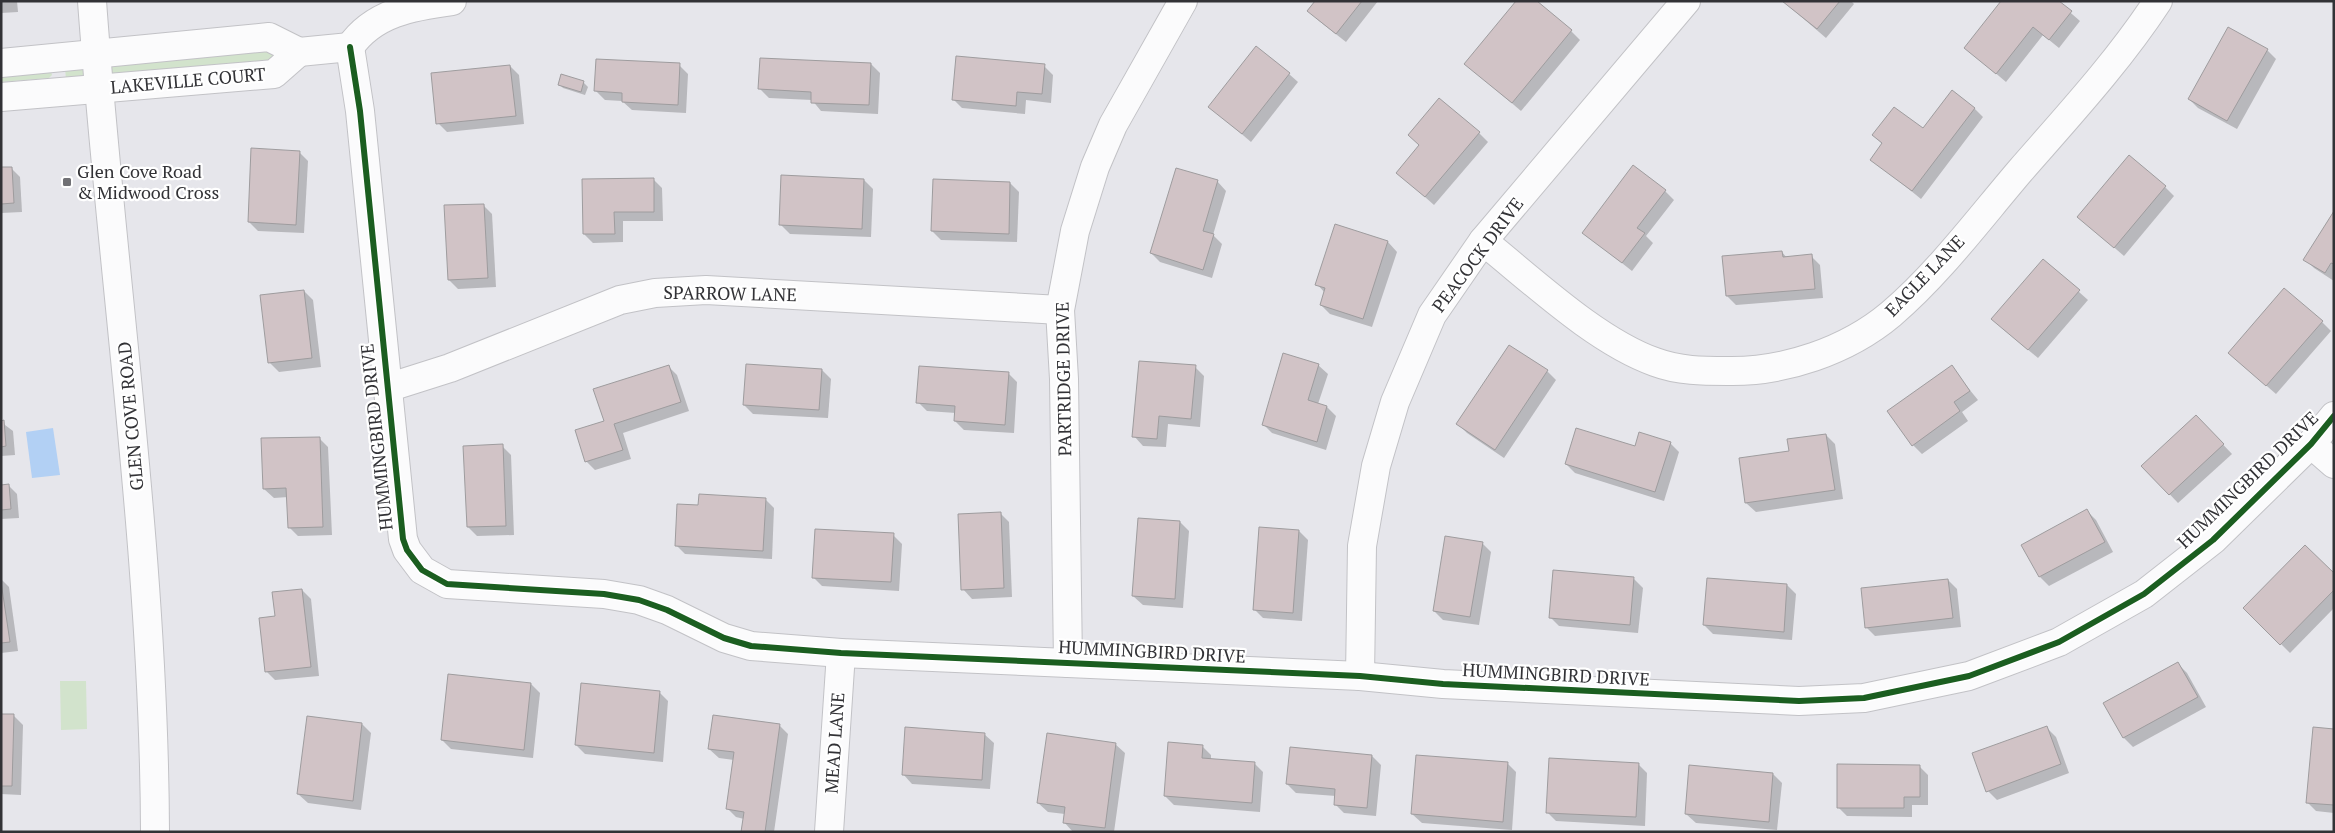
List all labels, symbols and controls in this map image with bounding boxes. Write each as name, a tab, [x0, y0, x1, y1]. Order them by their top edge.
street label: LAKEVILLE COURT	[109, 61, 267, 99]
place label: Glen Cove Road & Midwood Cross	[77, 159, 219, 204]
marker: Glen Cove Road & Midwood Cross	[61, 176, 73, 188]
street label: PEACOCK DRIVE	[1426, 192, 1528, 317]
street label: EAGLE LANE	[1879, 229, 1969, 321]
street label: SPARROW LANE	[663, 280, 797, 306]
street label: PARTRIDGE DRIVE	[1050, 302, 1076, 456]
street label: GLEN COVE ROAD	[112, 341, 148, 492]
street label: HUMMINGBIRD DRIVE	[354, 343, 398, 532]
street label: HUMMINGBIRD DRIVE	[2171, 405, 2323, 553]
street label: HUMMINGBIRD DRIVE	[1058, 634, 1246, 668]
street label: HUMMINGBIRD DRIVE	[1462, 657, 1650, 691]
street label: MEAD LANE	[818, 692, 850, 794]

